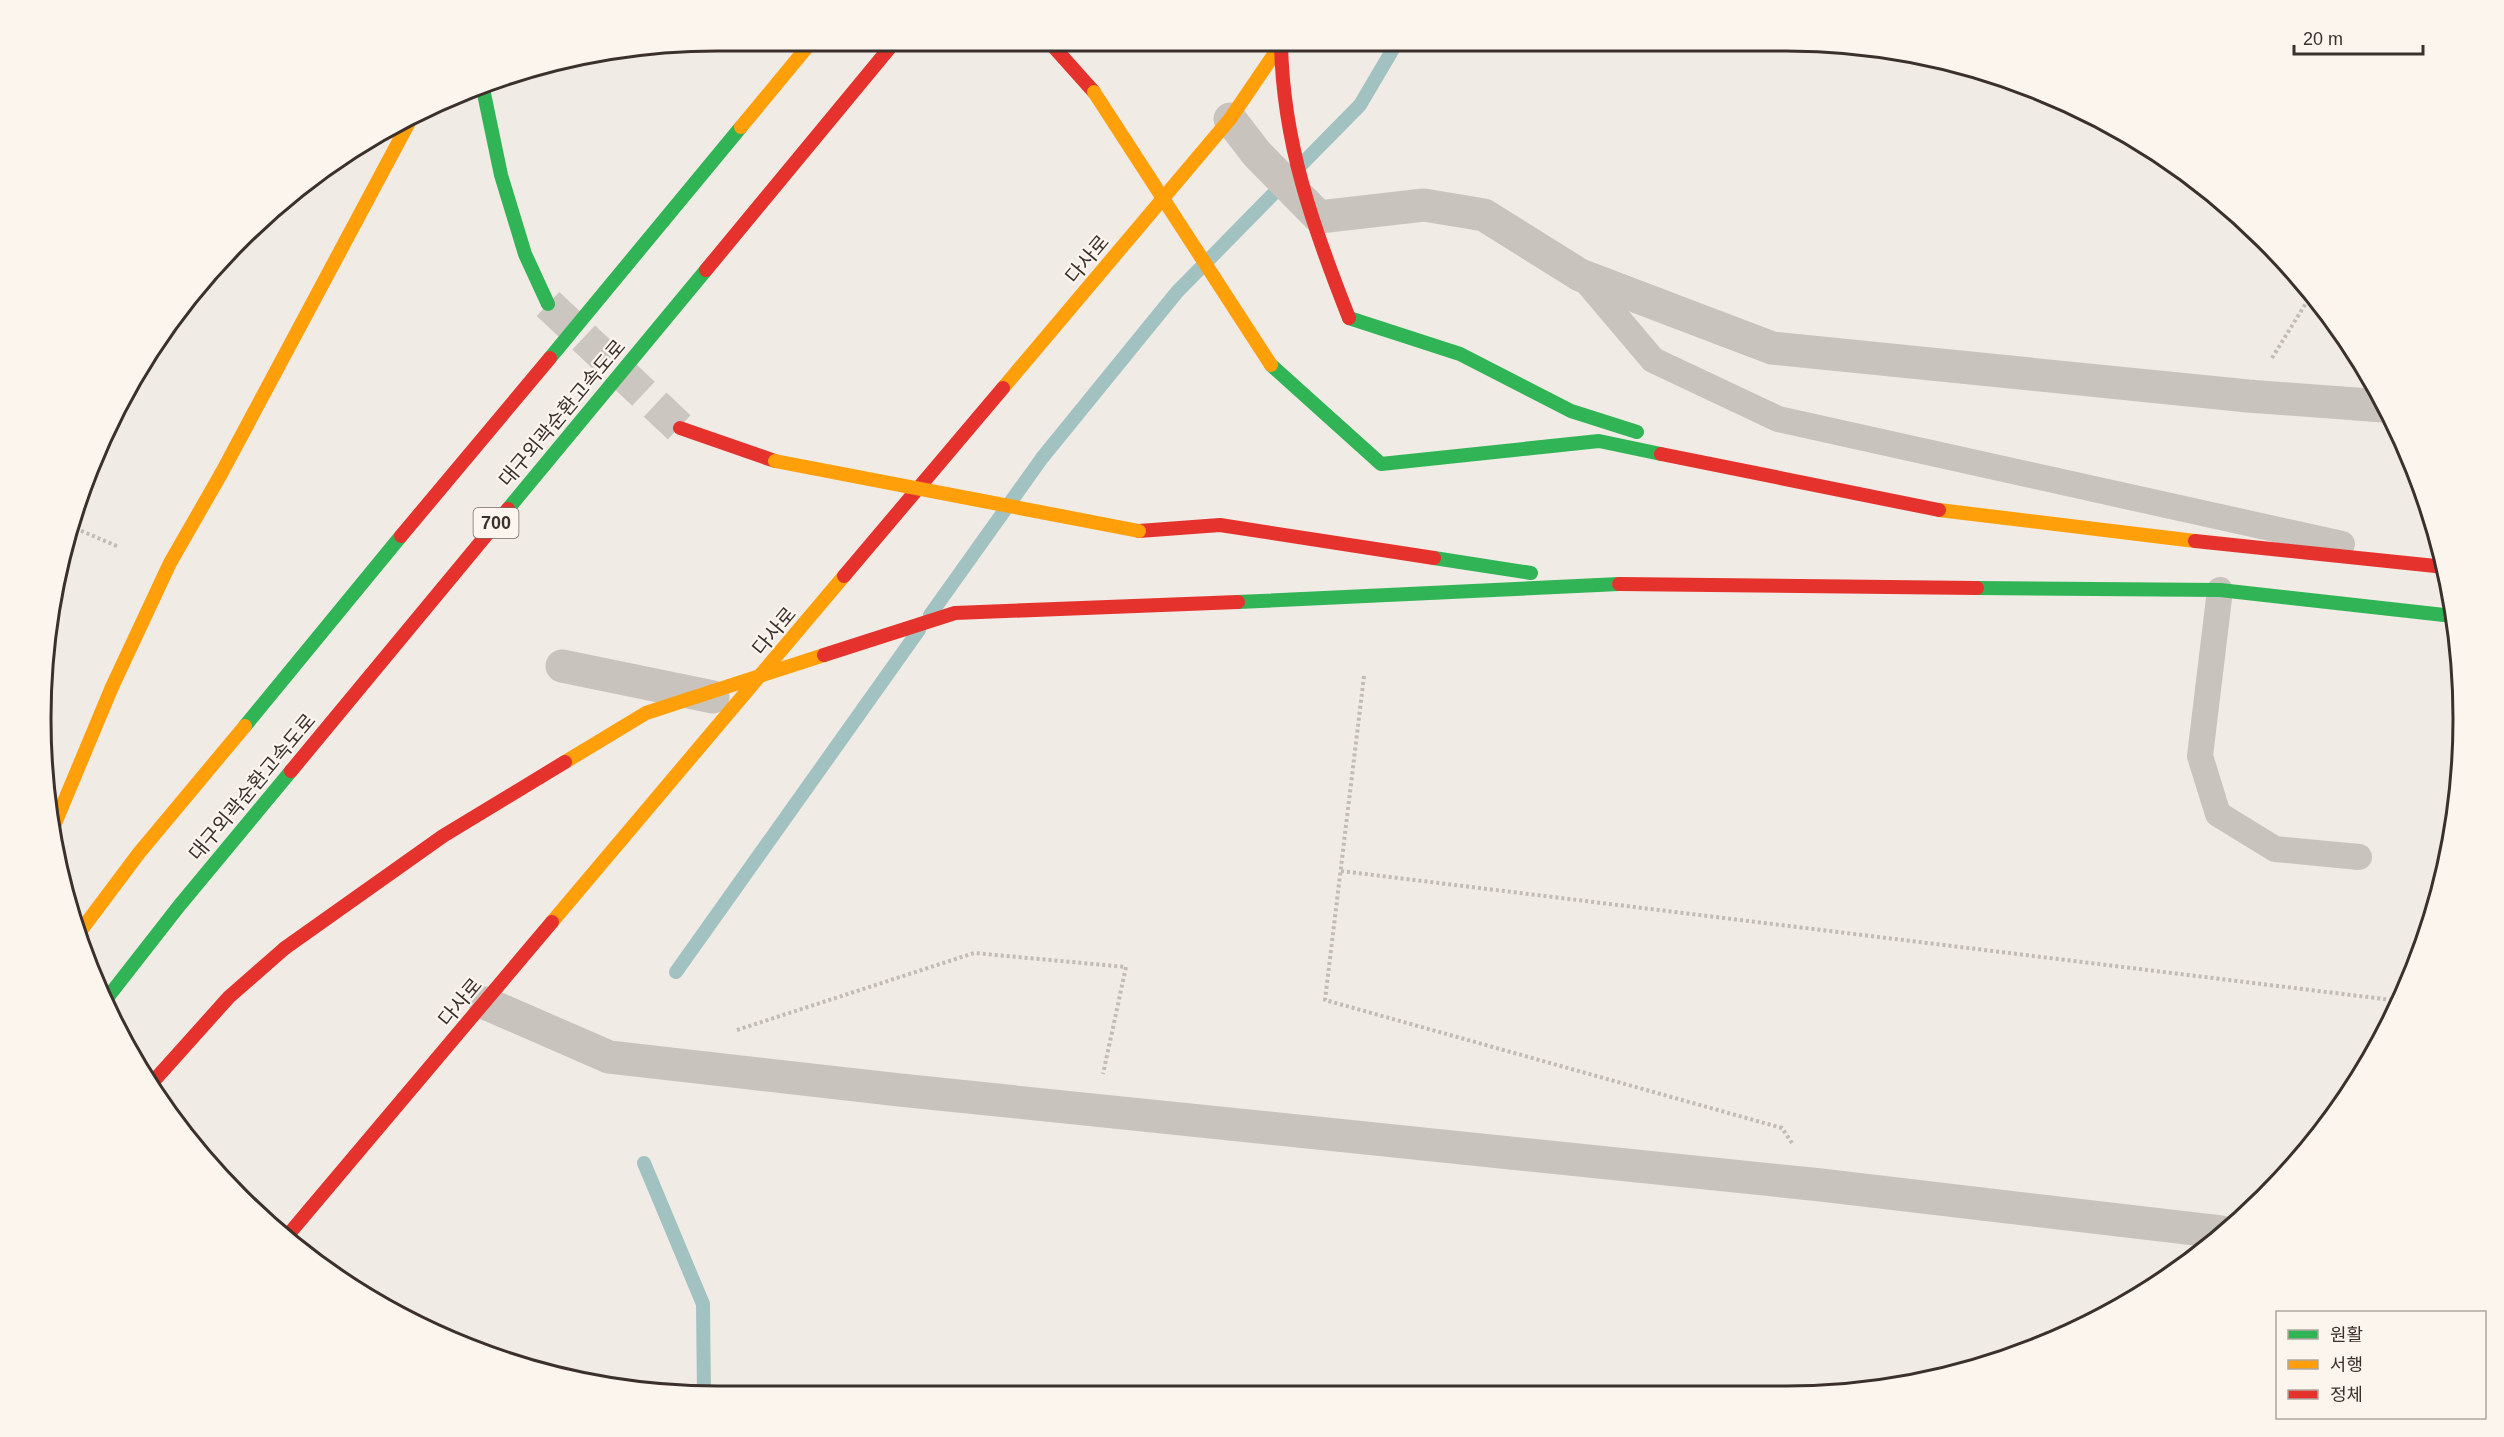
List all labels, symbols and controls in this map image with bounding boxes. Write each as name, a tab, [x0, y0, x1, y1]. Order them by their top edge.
scale bar	[2294, 18, 2423, 56]
text: 20 m	[2303, 29, 2343, 49]
street label: 다사로	[1061, 231, 1113, 287]
street label: 대구외곽순환고속도로	[494, 335, 630, 491]
road number: 700	[474, 508, 518, 538]
street label: 다사로	[748, 603, 800, 659]
street label: 대구외곽순환고속도로	[184, 709, 320, 865]
street label: 다사로	[434, 974, 486, 1030]
legend	[2276, 1311, 2486, 1419]
text: 원활	[2330, 1325, 2363, 1345]
text: 서행	[2330, 1355, 2363, 1375]
text: 정체	[2330, 1385, 2363, 1405]

